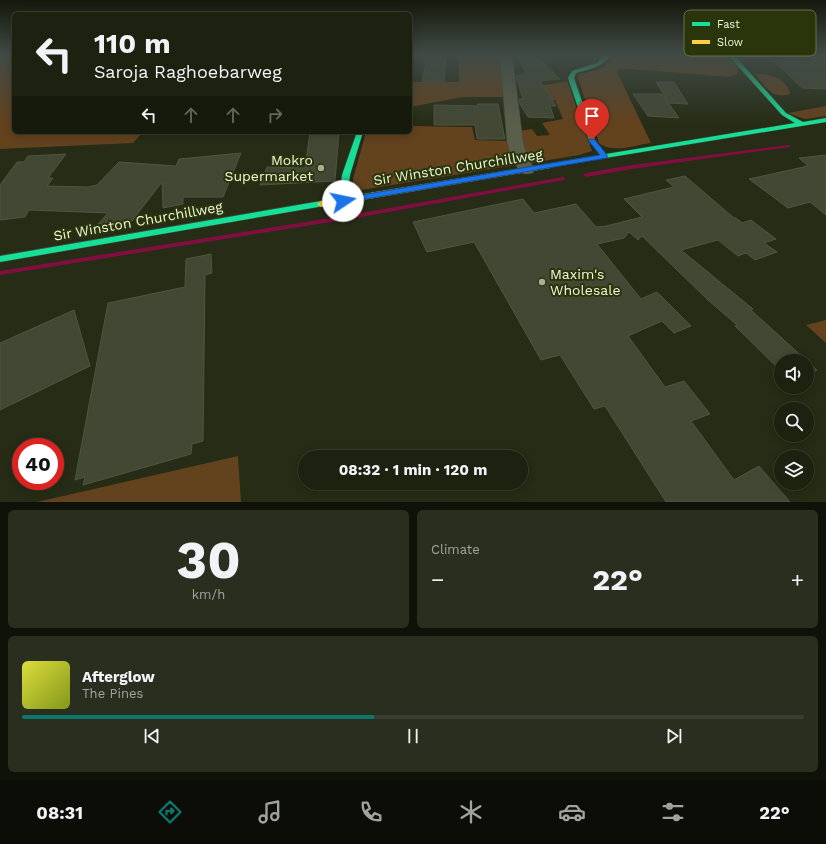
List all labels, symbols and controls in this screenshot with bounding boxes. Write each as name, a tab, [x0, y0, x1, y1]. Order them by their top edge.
legend	[684, 10, 816, 56]
text: Fast	[717, 18, 740, 31]
text: 110 m	[94, 27, 171, 60]
icon: left	[28, 28, 80, 80]
text: Slow	[717, 36, 743, 49]
text: Saroja Raghoebarweg	[94, 61, 282, 82]
pin	[575, 99, 609, 140]
icon: left	[138, 104, 160, 126]
icon: ahead	[180, 104, 202, 126]
icon: ahead	[222, 104, 244, 126]
icon: right	[264, 104, 286, 126]
icon: arrive	[581, 105, 603, 127]
street label: Sir Winston Churchillweg	[372, 146, 544, 188]
place label: Mokro Supermarket	[224, 152, 313, 184]
marker: Mokro Supermarket	[316, 163, 326, 173]
position arrow	[322, 180, 364, 222]
street label: Sir Winston Churchillweg	[52, 198, 224, 244]
place label: Maxim's Wholesale	[550, 266, 621, 298]
marker: Maxim's Wholesale	[537, 277, 547, 287]
map controls	[774, 354, 814, 490]
button: sound	[774, 354, 814, 394]
button: search	[774, 402, 814, 442]
speed limit sign: 40	[12, 438, 64, 490]
button: layers	[774, 450, 814, 490]
text: 08:32 · 1 min · 120 m	[339, 461, 487, 479]
text: 30	[176, 530, 241, 591]
text: Climate	[431, 542, 480, 557]
text: 22°	[592, 562, 643, 597]
text: −	[431, 567, 444, 592]
text: +	[791, 567, 804, 592]
text: km/h	[192, 587, 225, 602]
text: Afterglow	[82, 668, 155, 686]
text: The Pines	[82, 686, 143, 701]
icon: previous	[141, 725, 163, 747]
icon: pause	[402, 725, 424, 747]
icon: next	[663, 725, 685, 747]
icon: directions	[156, 798, 184, 826]
icon: music	[256, 798, 284, 826]
icon: phone	[357, 798, 385, 826]
icon: climate	[457, 798, 485, 826]
icon: car	[558, 798, 586, 826]
icon: filters	[659, 798, 687, 826]
text: 08:31	[36, 802, 83, 823]
text: 22°	[759, 802, 790, 823]

